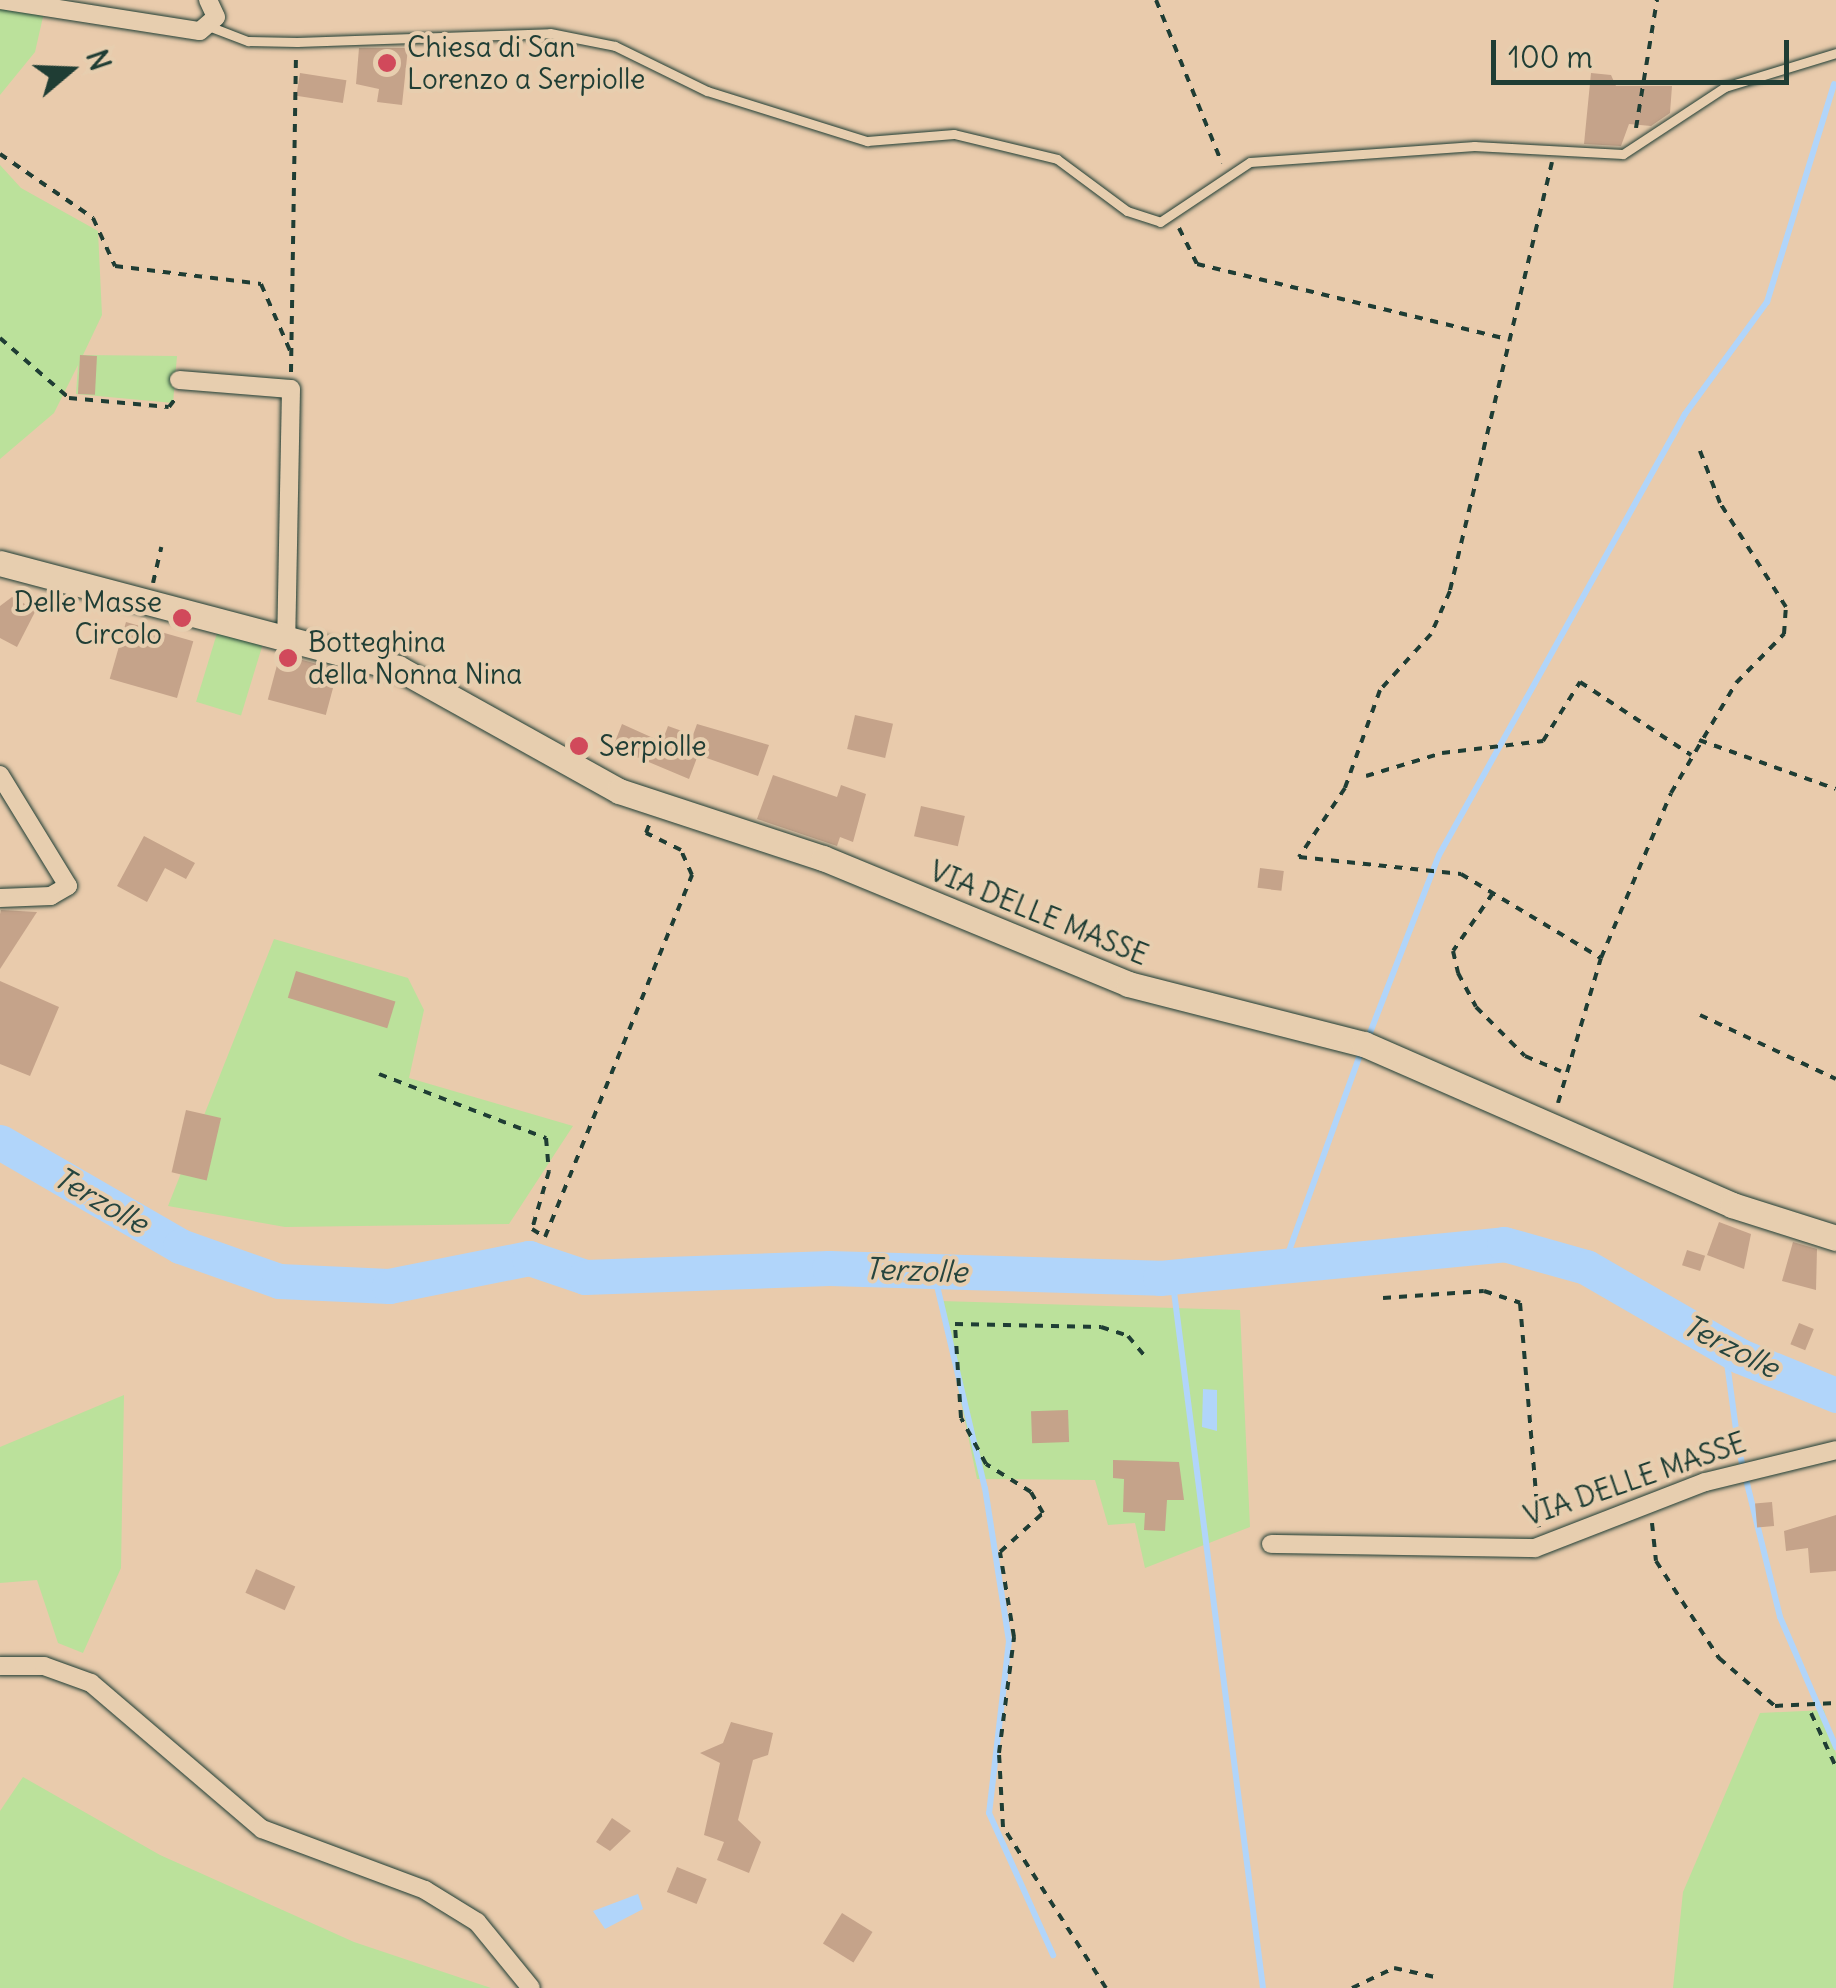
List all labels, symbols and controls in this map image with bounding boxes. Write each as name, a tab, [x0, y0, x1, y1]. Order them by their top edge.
north arrow	[20, 20, 120, 120]
scale bar	[1496, 20, 1794, 82]
place label: Chiesa di San Lorenzo a Serpiolle	[407, 30, 645, 96]
text: 100 m	[1508, 38, 1593, 76]
text: N	[78, 45, 119, 75]
marker: Chiesa di San Lorenzo a Serpiolle	[376, 52, 398, 74]
place label: Delle Masse Circolo	[14, 585, 162, 651]
marker: Delle Masse Circolo	[171, 607, 193, 629]
place label: Botteghina della Nonna Nina	[308, 625, 522, 691]
marker: Botteghina della Nonna Nina	[277, 647, 299, 669]
place label: Serpiolle	[599, 729, 707, 763]
marker: Serpiolle	[568, 735, 590, 757]
street label: VIA DELLE MASSE	[925, 854, 1153, 972]
water label: Terzolle	[48, 1159, 154, 1241]
water label: Terzolle	[864, 1250, 968, 1290]
water label: Terzolle	[1677, 1307, 1785, 1385]
street label: VIA DELLE MASSE	[1520, 1425, 1750, 1533]

